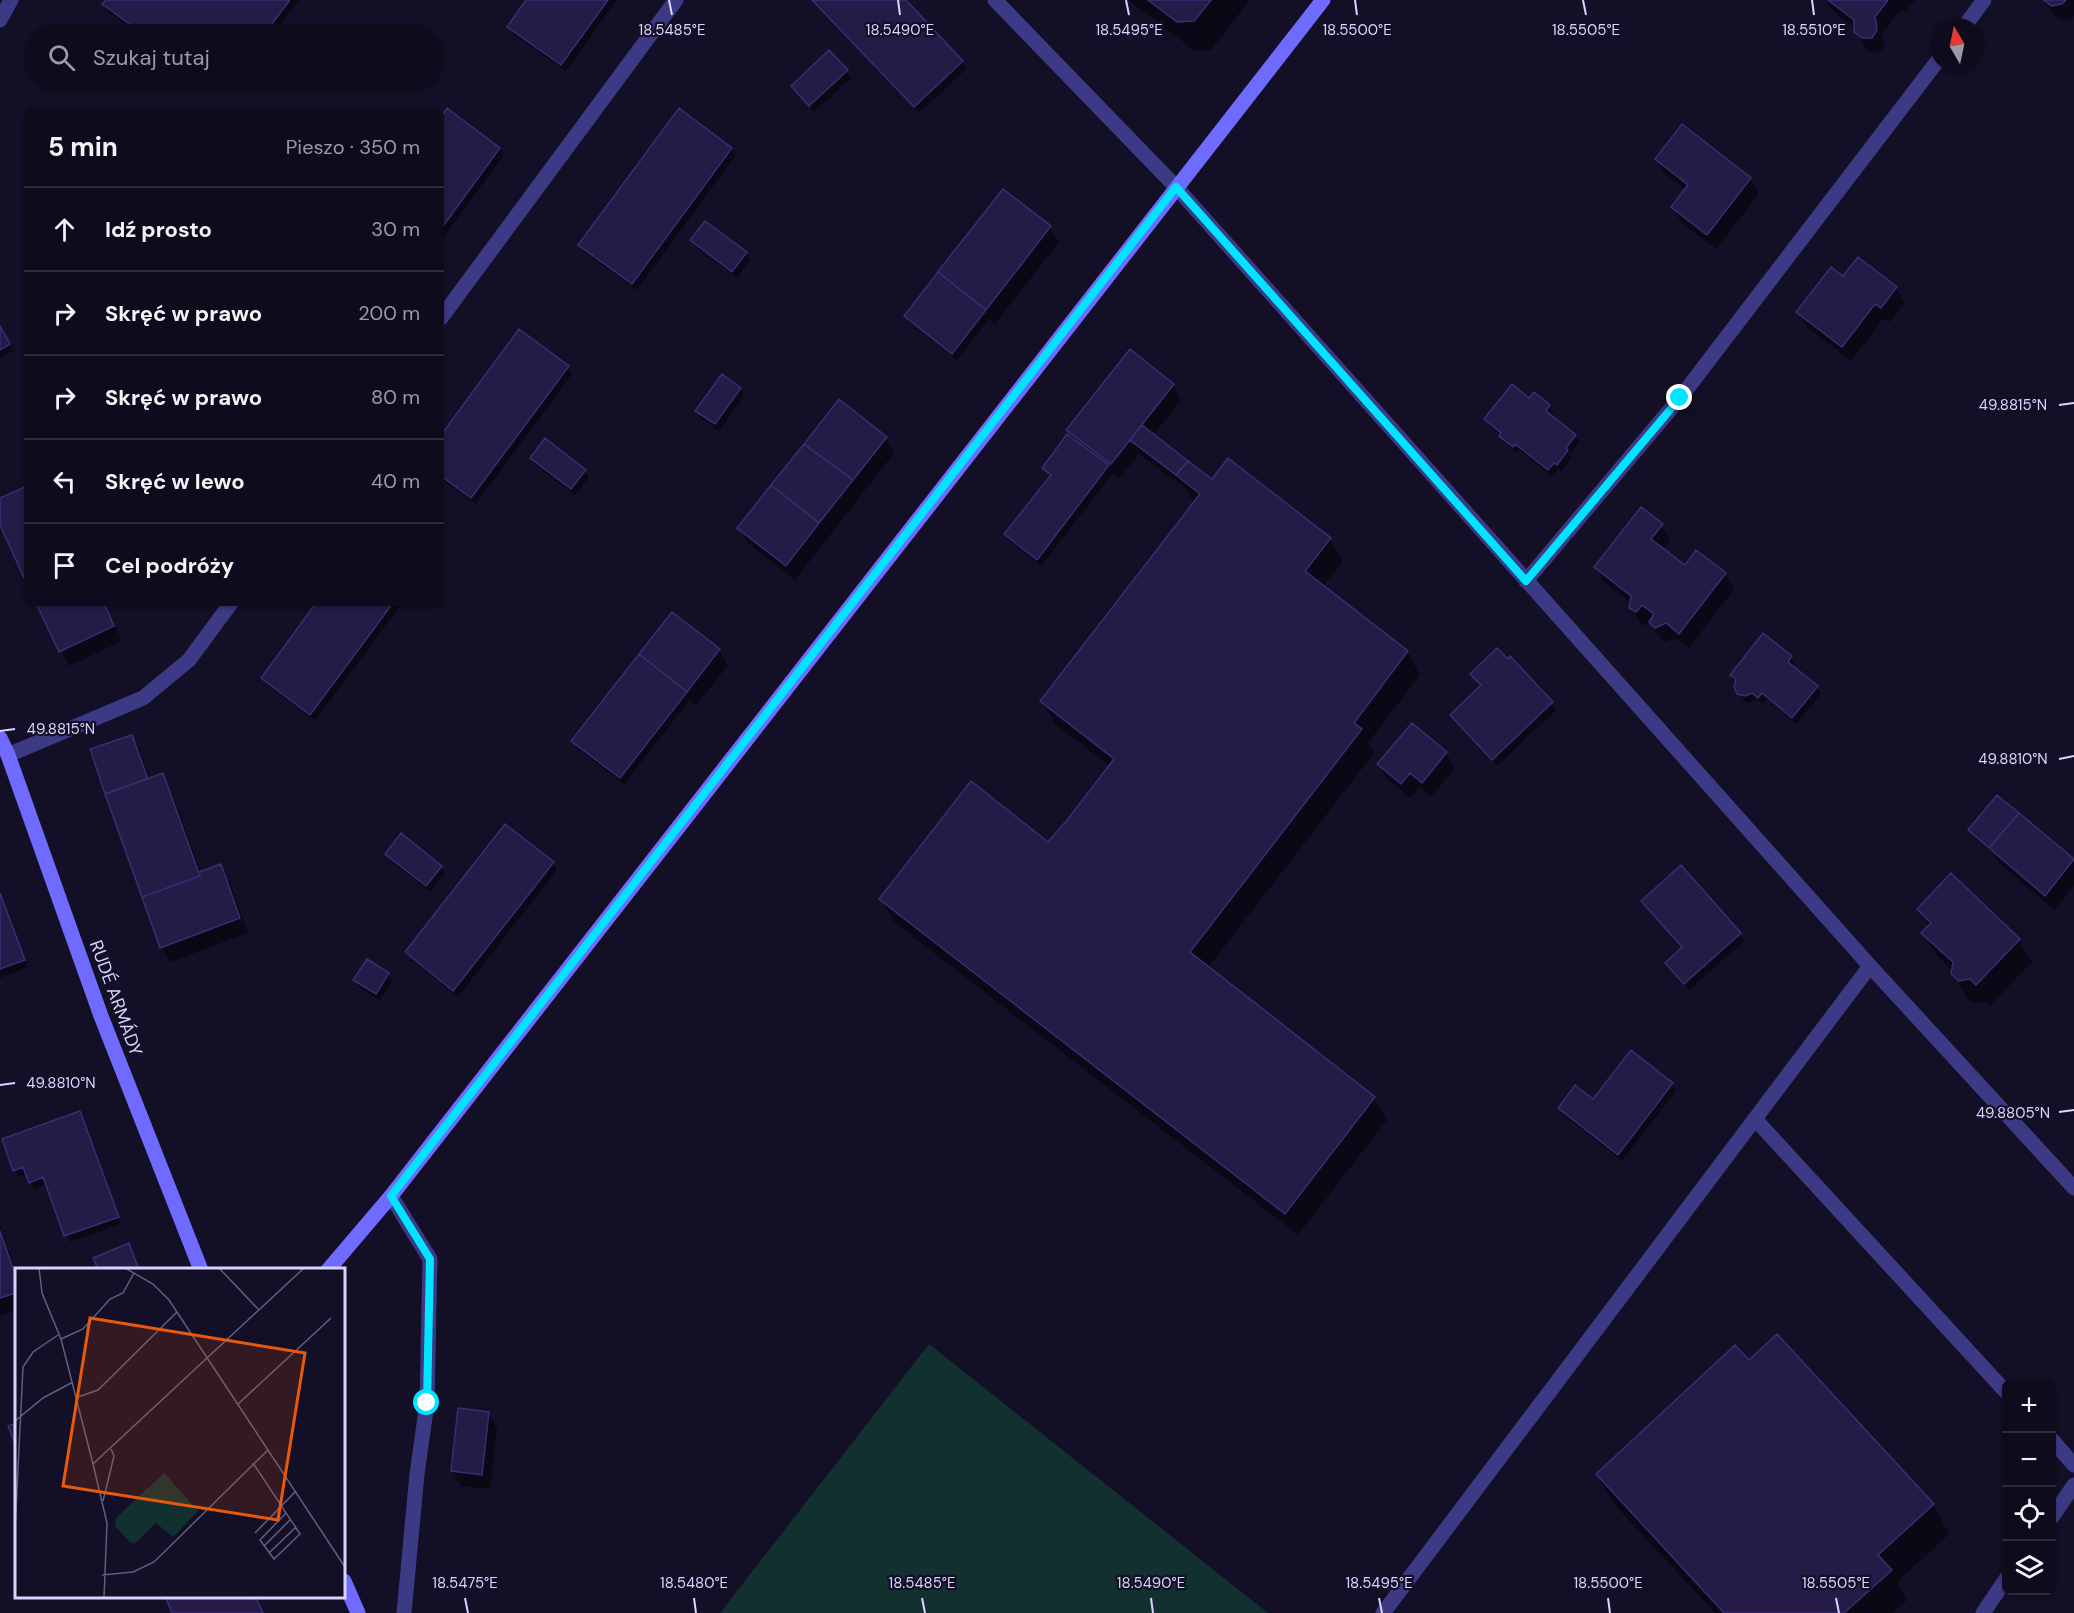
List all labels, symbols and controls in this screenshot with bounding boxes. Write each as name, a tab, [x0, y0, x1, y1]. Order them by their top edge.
north arrow	[1930, 18, 1984, 72]
text: 18.5485°E	[639, 20, 705, 40]
text: 18.5490°E	[866, 20, 934, 40]
text: 18.5495°E	[1095, 20, 1163, 40]
text: 18.5500°E	[1322, 20, 1392, 40]
text: 18.5505°E	[1552, 20, 1620, 40]
text: 18.5510°E	[1782, 20, 1846, 40]
search box	[24, 24, 444, 90]
icon: search	[45, 41, 78, 74]
text: Szukaj tutaj	[93, 43, 210, 72]
text: 5 min	[48, 130, 118, 164]
text: Pieszo · 350 m	[286, 134, 420, 160]
icon: ahead	[48, 213, 81, 246]
text: Idź prosto	[105, 215, 212, 244]
text: 30 m	[371, 216, 420, 242]
icon: right	[48, 297, 81, 330]
text: Skręć w prawo	[105, 299, 262, 328]
text: 200 m	[358, 300, 420, 326]
icon: right	[48, 381, 81, 414]
text: Skręć w prawo	[105, 383, 262, 412]
text: 80 m	[371, 384, 420, 410]
route end	[1666, 384, 1692, 410]
text: 49.8815°N	[1979, 395, 2047, 415]
icon: left	[48, 465, 81, 498]
text: Skręć w lewo	[105, 467, 245, 496]
text: 40 m	[371, 468, 420, 494]
icon: arrive	[48, 549, 81, 582]
text: Cel podróży	[105, 551, 234, 580]
text: 49.8815°N	[27, 719, 95, 739]
text: 49.8810°N	[1978, 749, 2048, 769]
street label: RUDÉ ARMÁDY	[84, 937, 148, 1060]
text: 49.8810°N	[26, 1073, 96, 1093]
text: 49.8805°N	[1976, 1103, 2050, 1123]
inset map	[15, 1268, 345, 1598]
map controls	[2002, 1379, 2056, 1595]
button: +	[2002, 1379, 2056, 1433]
route start	[413, 1389, 439, 1415]
button: −	[2002, 1433, 2056, 1487]
button: locate	[2002, 1487, 2056, 1541]
button: layers	[2002, 1541, 2056, 1595]
text: 18.5475°E	[432, 1573, 498, 1593]
text: 18.5480°E	[660, 1573, 728, 1593]
text: 18.5485°E	[889, 1573, 955, 1593]
text: 18.5490°E	[1117, 1573, 1185, 1593]
text: 18.5495°E	[1345, 1573, 1413, 1593]
text: 18.5500°E	[1573, 1573, 1643, 1593]
text: 18.5505°E	[1802, 1573, 1870, 1593]

